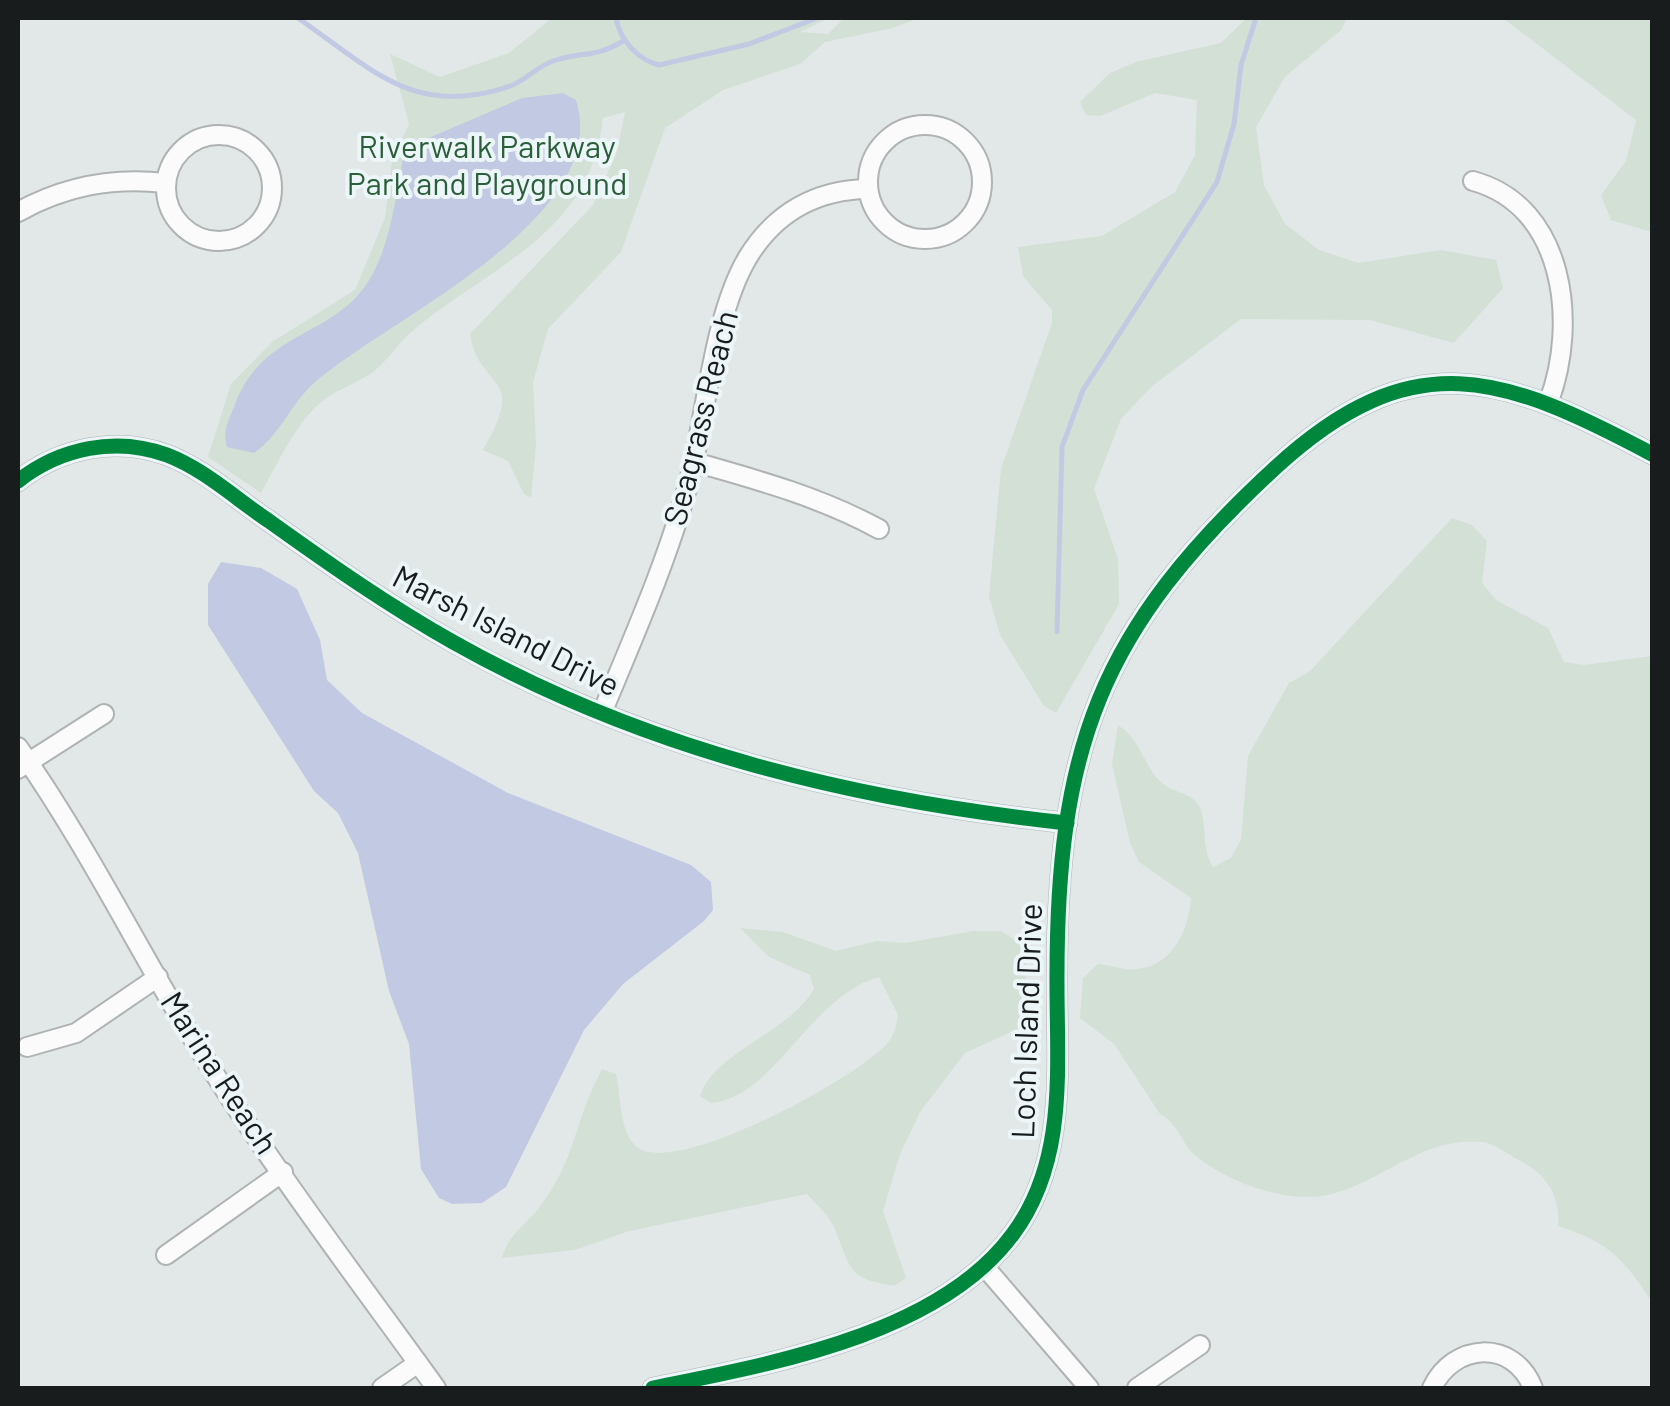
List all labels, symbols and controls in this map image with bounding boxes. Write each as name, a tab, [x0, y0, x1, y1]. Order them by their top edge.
park label: Riverwalk Parkway Park and Playground	[347, 126, 627, 201]
street label: Seagrass Reach	[654, 306, 744, 529]
street label: Marsh Island Drive	[387, 556, 627, 703]
street label: Loch Island Drive	[1002, 903, 1048, 1139]
street label: Marina Reach	[154, 984, 287, 1160]

